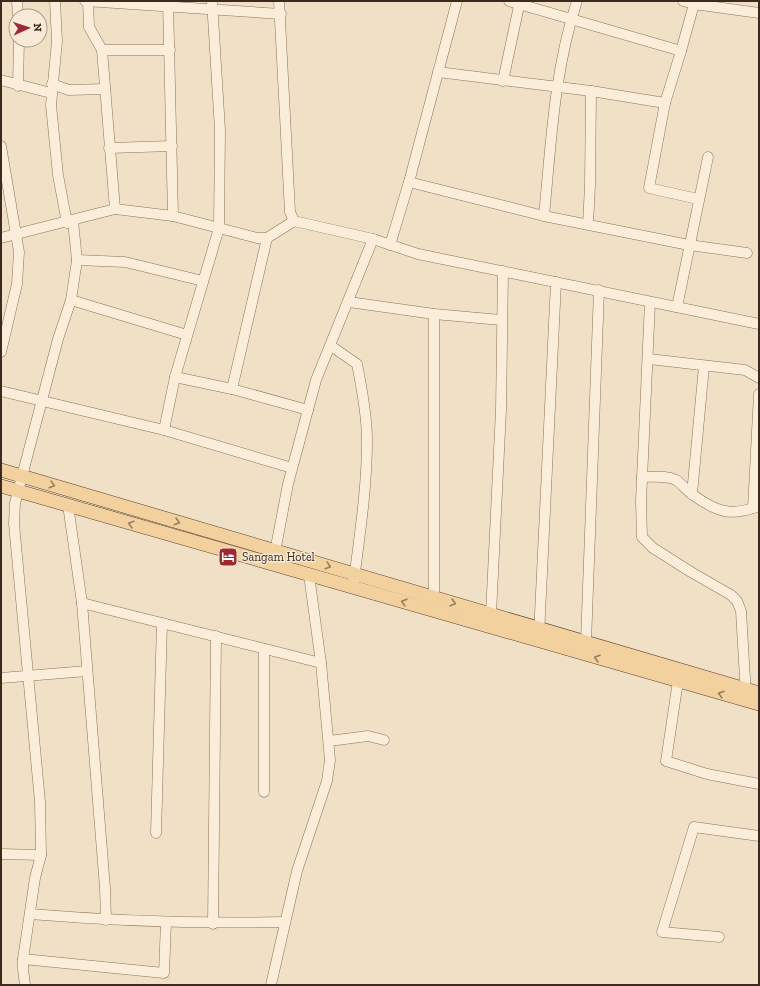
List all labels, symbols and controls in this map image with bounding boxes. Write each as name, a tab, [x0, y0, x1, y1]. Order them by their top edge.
north arrow	[8, 8, 48, 48]
text: N	[31, 23, 44, 33]
one-way arrow	[48, 480, 55, 489]
one-way arrow	[173, 517, 180, 526]
one-way arrow	[128, 520, 135, 529]
hotel icon: Sangam Hotel	[217, 546, 239, 568]
place label: Sangam Hotel	[242, 550, 315, 564]
one-way arrow	[324, 561, 331, 570]
one-way arrow	[401, 598, 408, 607]
one-way arrow	[449, 598, 456, 607]
one-way arrow	[593, 654, 600, 663]
one-way arrow	[718, 690, 725, 699]

